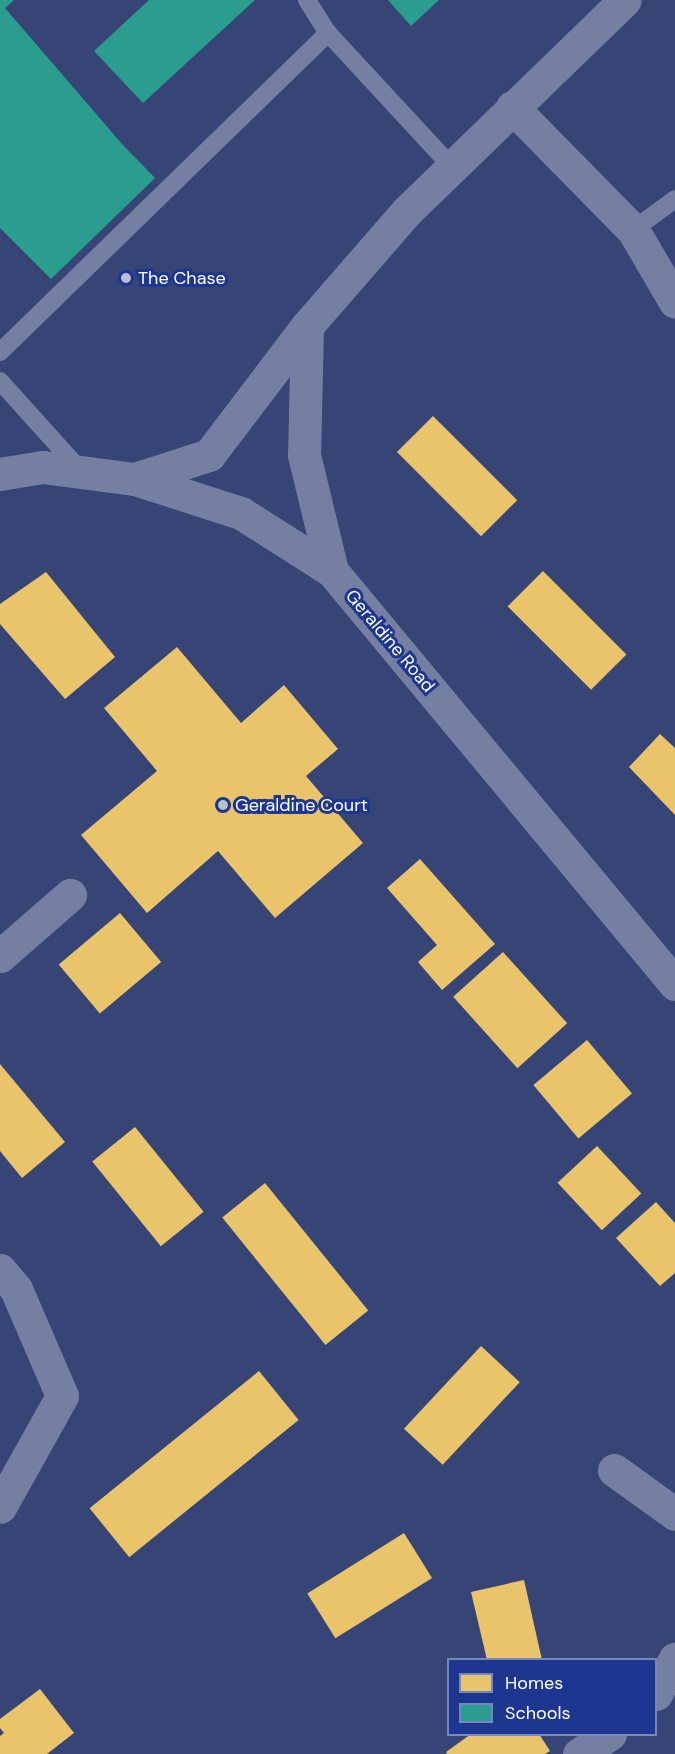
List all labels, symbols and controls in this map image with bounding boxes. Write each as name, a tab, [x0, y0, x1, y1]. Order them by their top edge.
place label: The Chase	[138, 267, 226, 289]
marker: The Chase	[119, 271, 133, 285]
street label: Geraldine Road	[341, 585, 439, 697]
place label: Geraldine Court	[235, 794, 368, 816]
marker: Geraldine Court	[216, 798, 230, 812]
legend	[447, 1658, 657, 1736]
text: Homes	[505, 1671, 563, 1695]
text: Schools	[505, 1701, 570, 1725]

